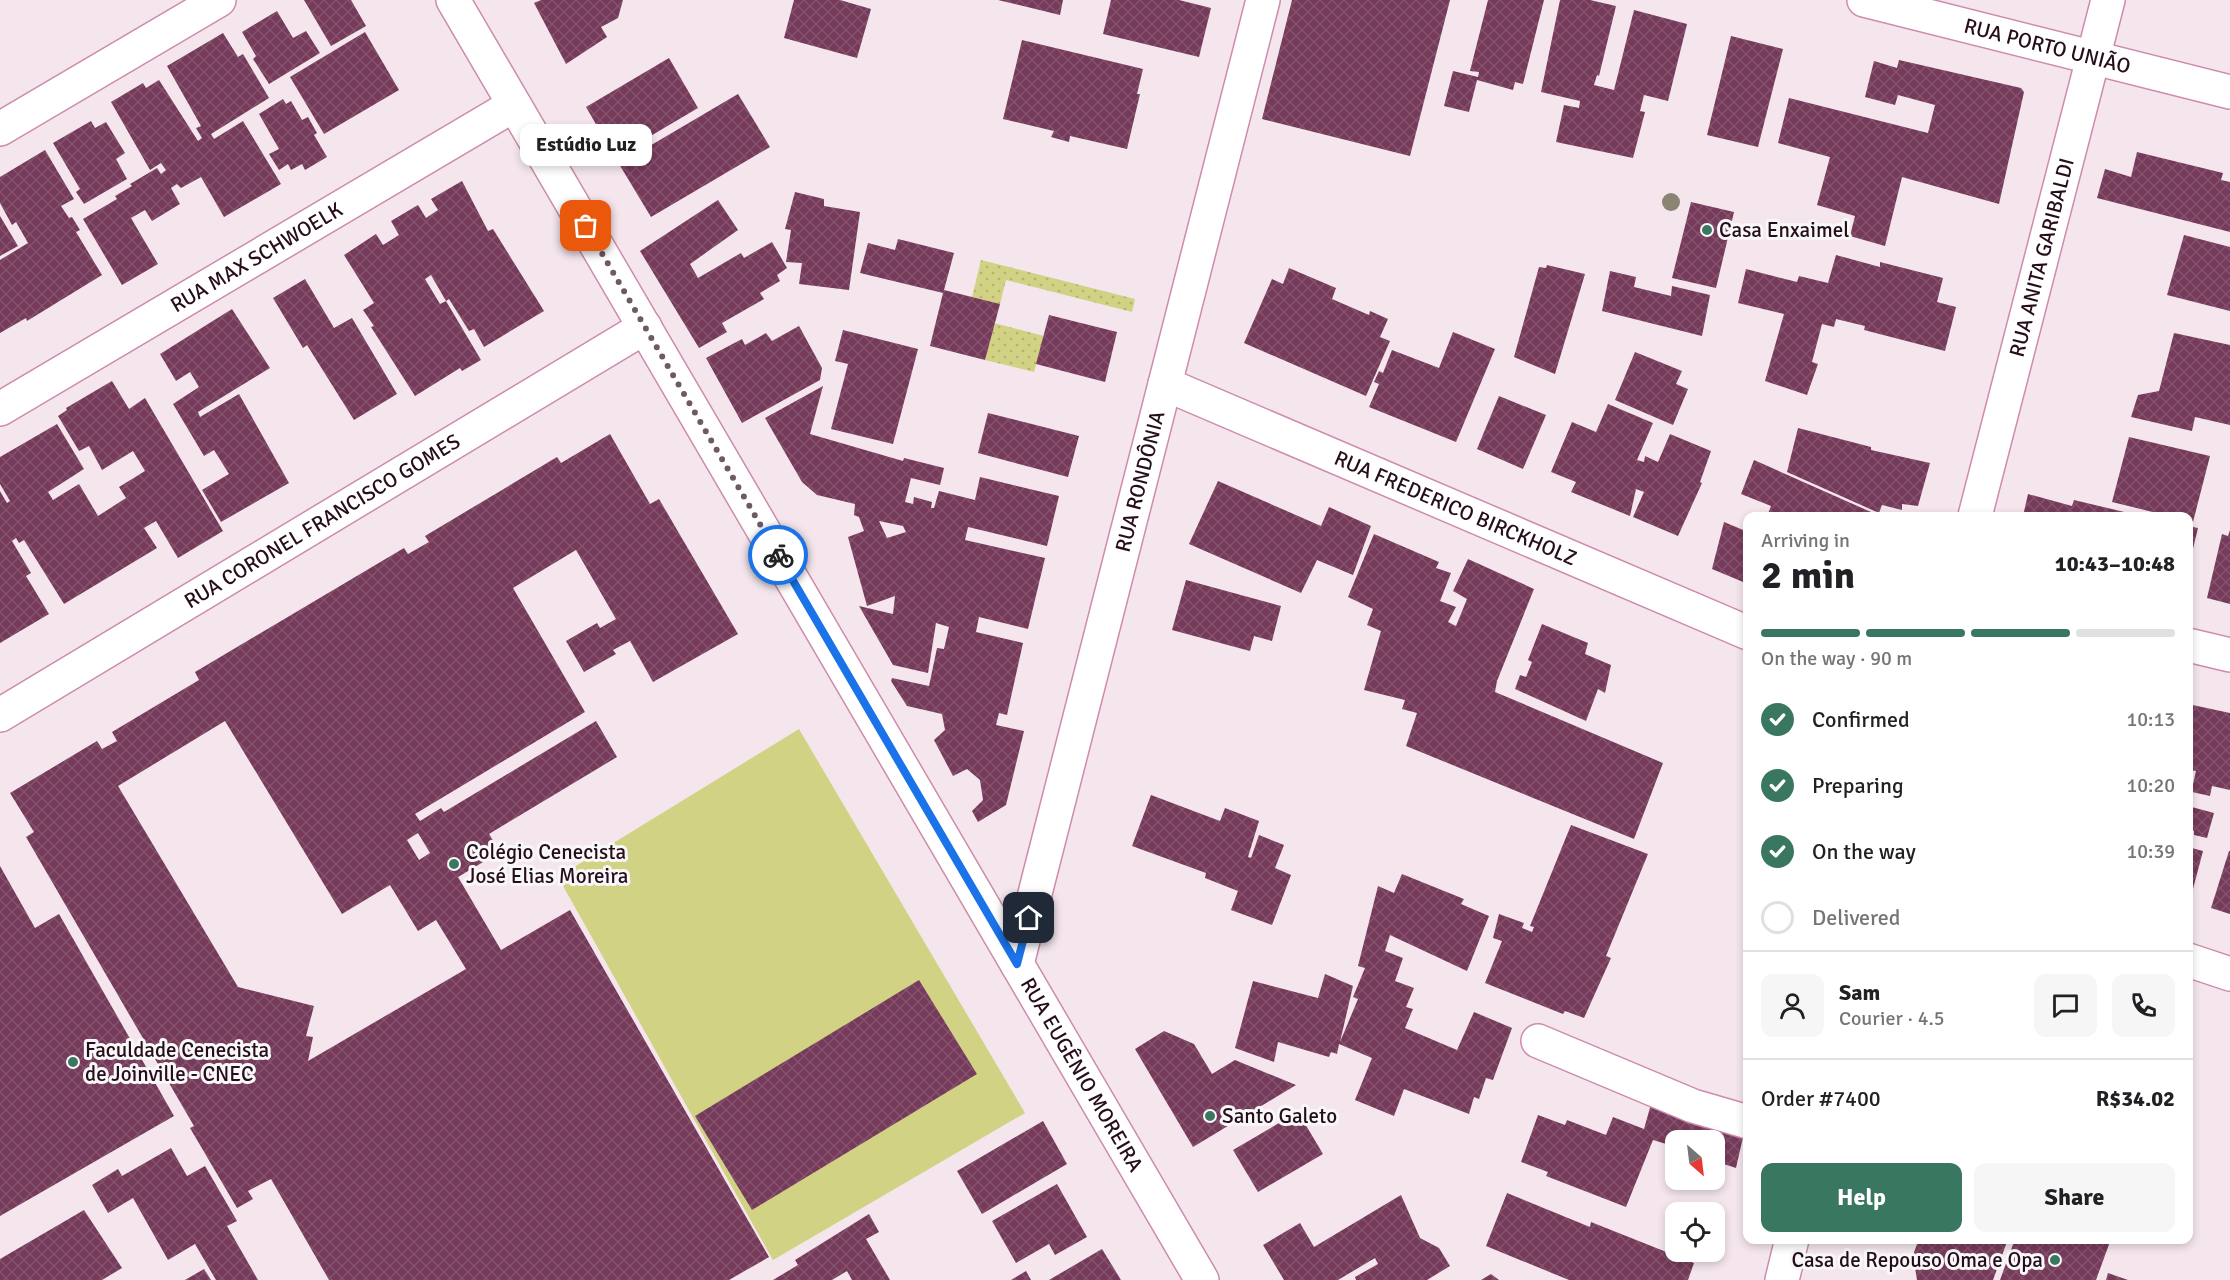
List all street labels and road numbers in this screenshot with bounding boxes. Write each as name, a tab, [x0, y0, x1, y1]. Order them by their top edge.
street label: RUA PORTO UNIÃO	[1961, 13, 2133, 79]
street label: RUA ANITA GARIBALDI	[2004, 155, 2080, 360]
street label: RUA MAX SCHWOELK	[166, 196, 348, 318]
street label: RUA RONDÔNIA	[1110, 408, 1171, 555]
street label: RUA CORONEL FRANCISCO GOMES	[179, 428, 465, 614]
street label: RUA FREDERICO BIRCKHOLZ	[1330, 445, 1581, 571]
street label: RUA EUGÊNIO MOREIRA	[1015, 973, 1149, 1176]

